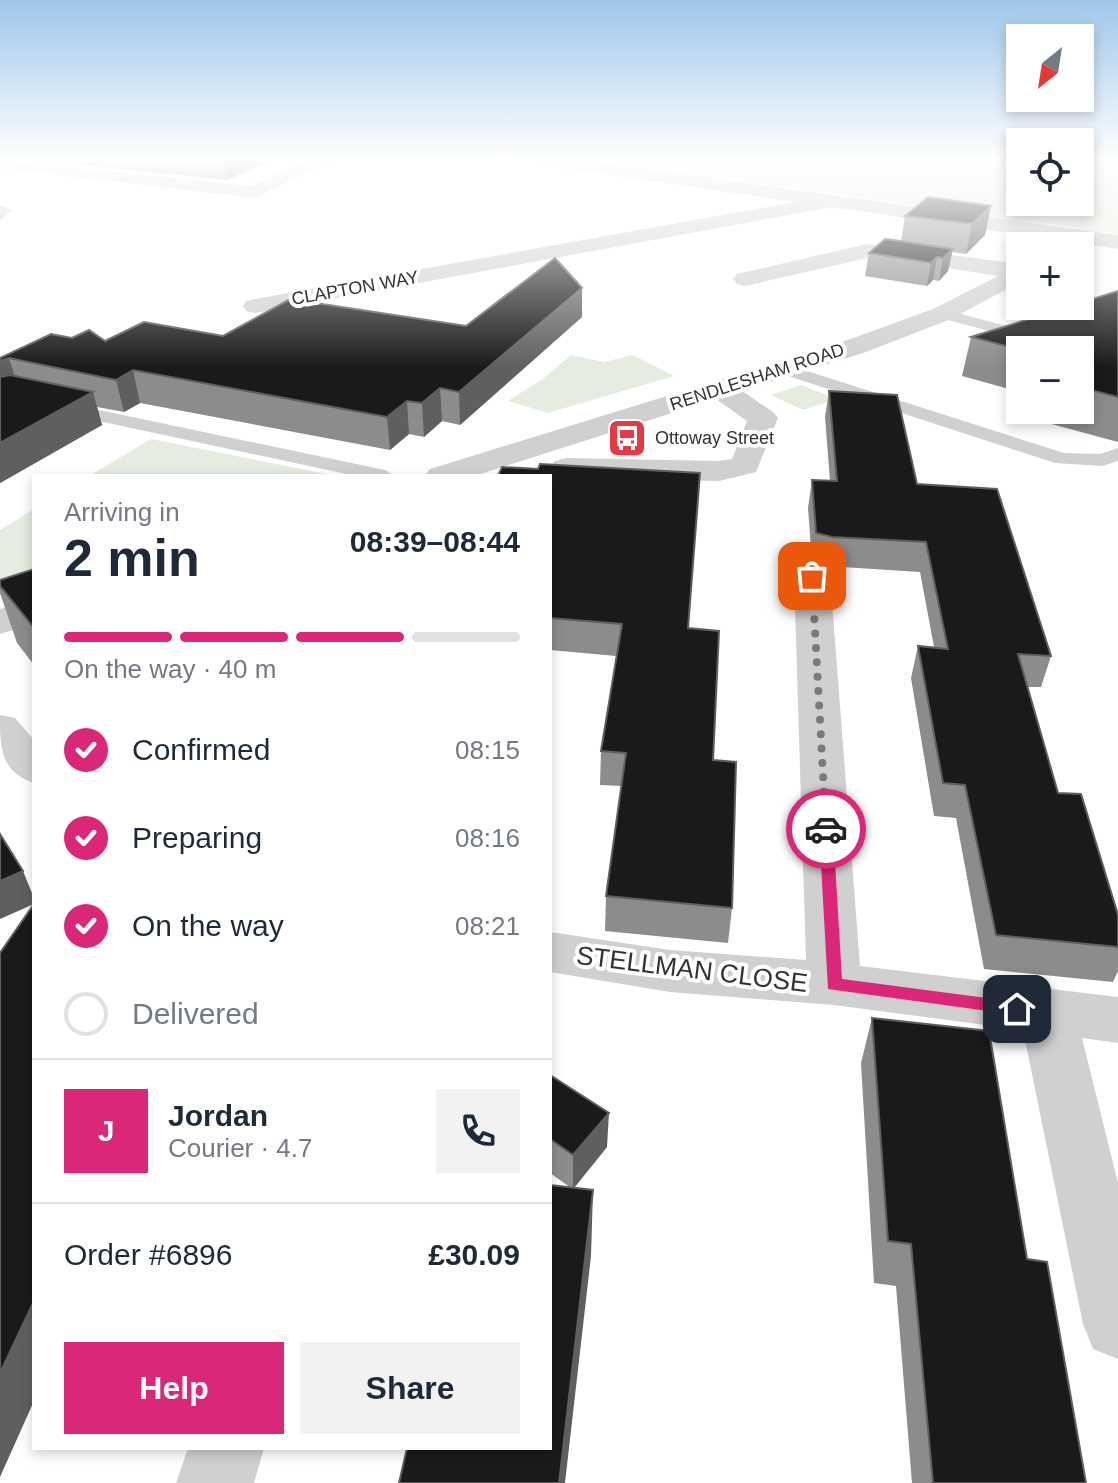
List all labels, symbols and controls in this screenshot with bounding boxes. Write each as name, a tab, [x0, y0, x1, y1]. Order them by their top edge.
north arrow	[1006, 24, 1094, 112]
map controls	[1006, 24, 1094, 424]
button: locate	[1006, 128, 1094, 216]
button: +	[1006, 232, 1094, 320]
street label: CLAPTON WAY	[290, 267, 420, 309]
button: −	[1006, 336, 1094, 424]
street label: RENDLESHAM ROAD	[667, 339, 847, 415]
bus stop icon: Ottoway Street	[606, 417, 648, 459]
place label: Ottoway Street	[655, 428, 774, 448]
text: Arriving in	[64, 497, 180, 527]
text: 08:39–08:44	[350, 525, 520, 558]
text: 2 min	[64, 529, 200, 587]
pin	[778, 542, 846, 610]
icon: bag	[790, 554, 834, 598]
text: On the way · 40 m	[64, 654, 276, 684]
icon: check	[64, 728, 108, 772]
text: Confirmed	[132, 733, 270, 766]
text: 08:15	[455, 735, 520, 765]
courier	[786, 789, 866, 869]
icon: car	[804, 807, 848, 851]
icon: check	[64, 816, 108, 860]
text: Preparing	[132, 821, 262, 854]
text: 08:16	[455, 823, 520, 853]
icon: check	[64, 904, 108, 948]
text: On the way	[132, 909, 284, 942]
text: 08:21	[455, 911, 520, 941]
street label: STELLMAN CLOSE	[575, 940, 809, 998]
pin	[983, 975, 1051, 1043]
icon: home	[995, 987, 1039, 1031]
text: Delivered	[132, 997, 259, 1030]
button: phone	[436, 1089, 520, 1173]
text: Jordan	[168, 1099, 268, 1132]
text: J	[98, 1114, 114, 1147]
text: Courier · 4.7	[168, 1133, 313, 1163]
text: Order #6896	[64, 1238, 232, 1271]
text: £30.09	[428, 1238, 520, 1271]
button: Help	[64, 1342, 284, 1434]
button: Share	[300, 1342, 520, 1434]

